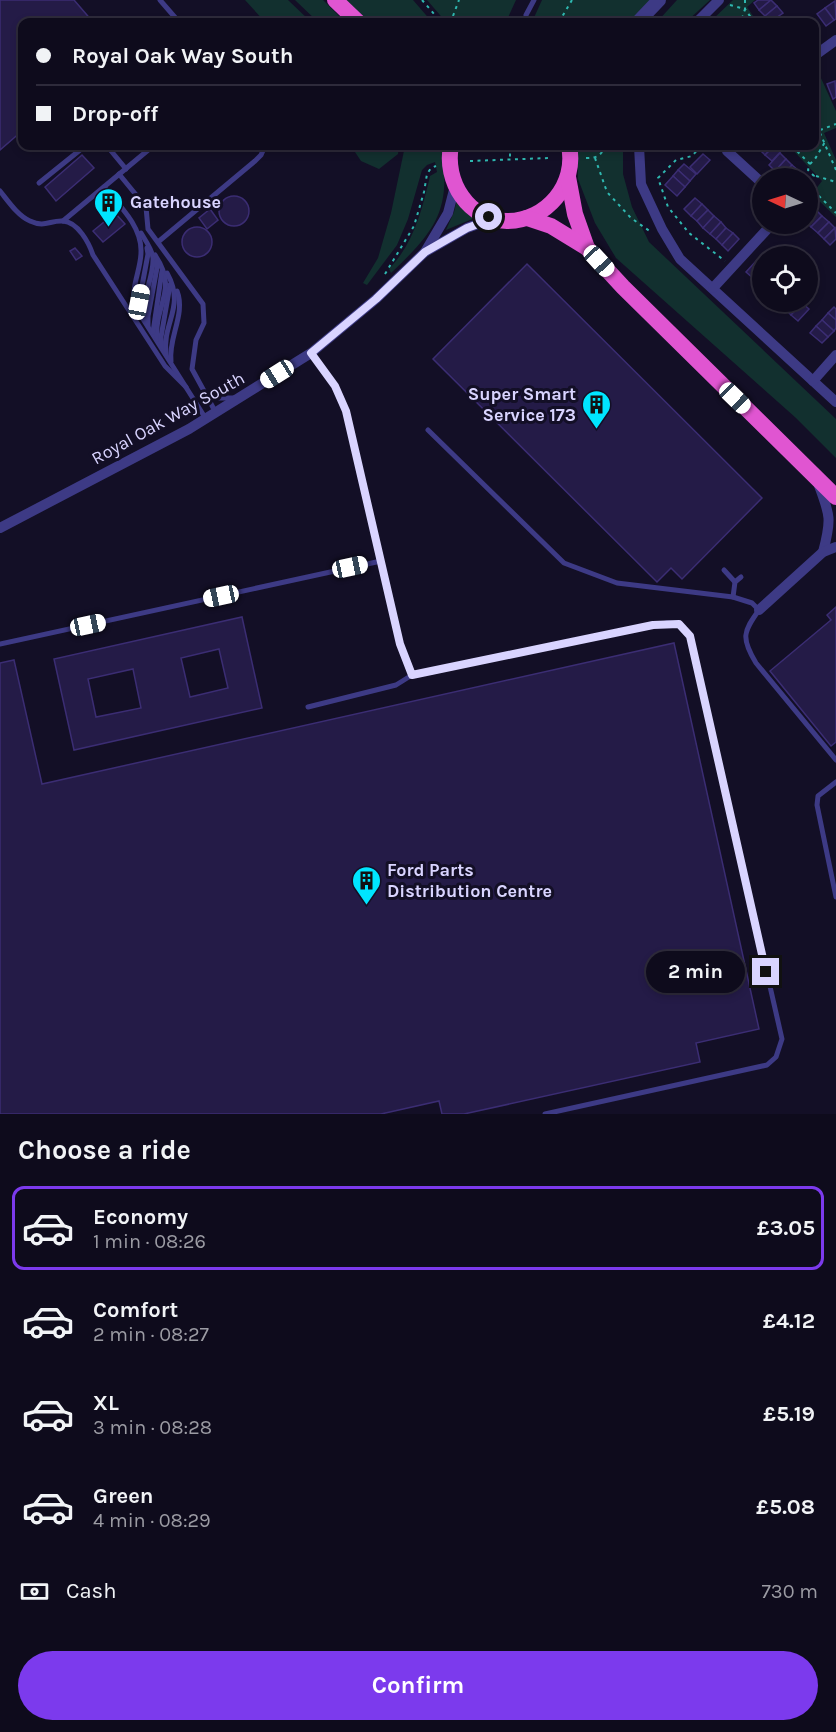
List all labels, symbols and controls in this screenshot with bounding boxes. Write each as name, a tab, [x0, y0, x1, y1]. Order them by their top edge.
text: Royal Oak Way South	[72, 43, 293, 69]
text: Drop-off	[72, 101, 158, 127]
north arrow	[752, 168, 818, 234]
map controls	[752, 168, 818, 312]
building icon: Gatehouse	[93, 186, 125, 228]
place label: Gatehouse	[130, 191, 221, 213]
route start	[475, 203, 502, 230]
car	[580, 242, 618, 280]
button: locate	[752, 246, 818, 312]
car	[127, 283, 151, 321]
car	[257, 357, 297, 391]
street label: Royal Oak Way South	[88, 367, 248, 469]
car	[716, 379, 754, 417]
place label: Super Smart Service 173	[468, 383, 576, 426]
building icon: Super Smart Service 173	[581, 388, 613, 430]
car	[331, 554, 369, 580]
car	[202, 583, 240, 609]
car	[69, 612, 107, 638]
place label: Ford Parts Distribution Centre	[387, 859, 552, 902]
building icon: Ford Parts Distribution Centre	[350, 864, 382, 906]
callout: 2 min	[646, 951, 745, 993]
route end	[752, 958, 779, 985]
text: 2 min	[668, 960, 723, 983]
text: Choose a ride	[18, 1134, 191, 1166]
icon: car	[21, 1201, 75, 1255]
text: Economy	[93, 1204, 188, 1230]
text: £3.05	[757, 1215, 815, 1241]
text: 1 min · 08:26	[93, 1230, 206, 1253]
icon: car	[21, 1294, 75, 1348]
text: Comfort	[93, 1297, 178, 1323]
text: £4.12	[763, 1308, 815, 1334]
text: 2 min · 08:27	[93, 1323, 209, 1346]
icon: car	[21, 1387, 75, 1441]
text: XL	[93, 1390, 119, 1416]
text: £5.19	[763, 1401, 815, 1427]
text: 3 min · 08:28	[93, 1416, 212, 1439]
icon: car	[21, 1480, 75, 1534]
text: Green	[93, 1483, 154, 1509]
text: £5.08	[756, 1494, 815, 1520]
text: 4 min · 08:29	[93, 1509, 211, 1532]
icon: cash	[18, 1575, 51, 1608]
text: Cash	[66, 1578, 116, 1604]
text: 730 m	[761, 1580, 818, 1603]
button: Confirm	[18, 1651, 818, 1720]

